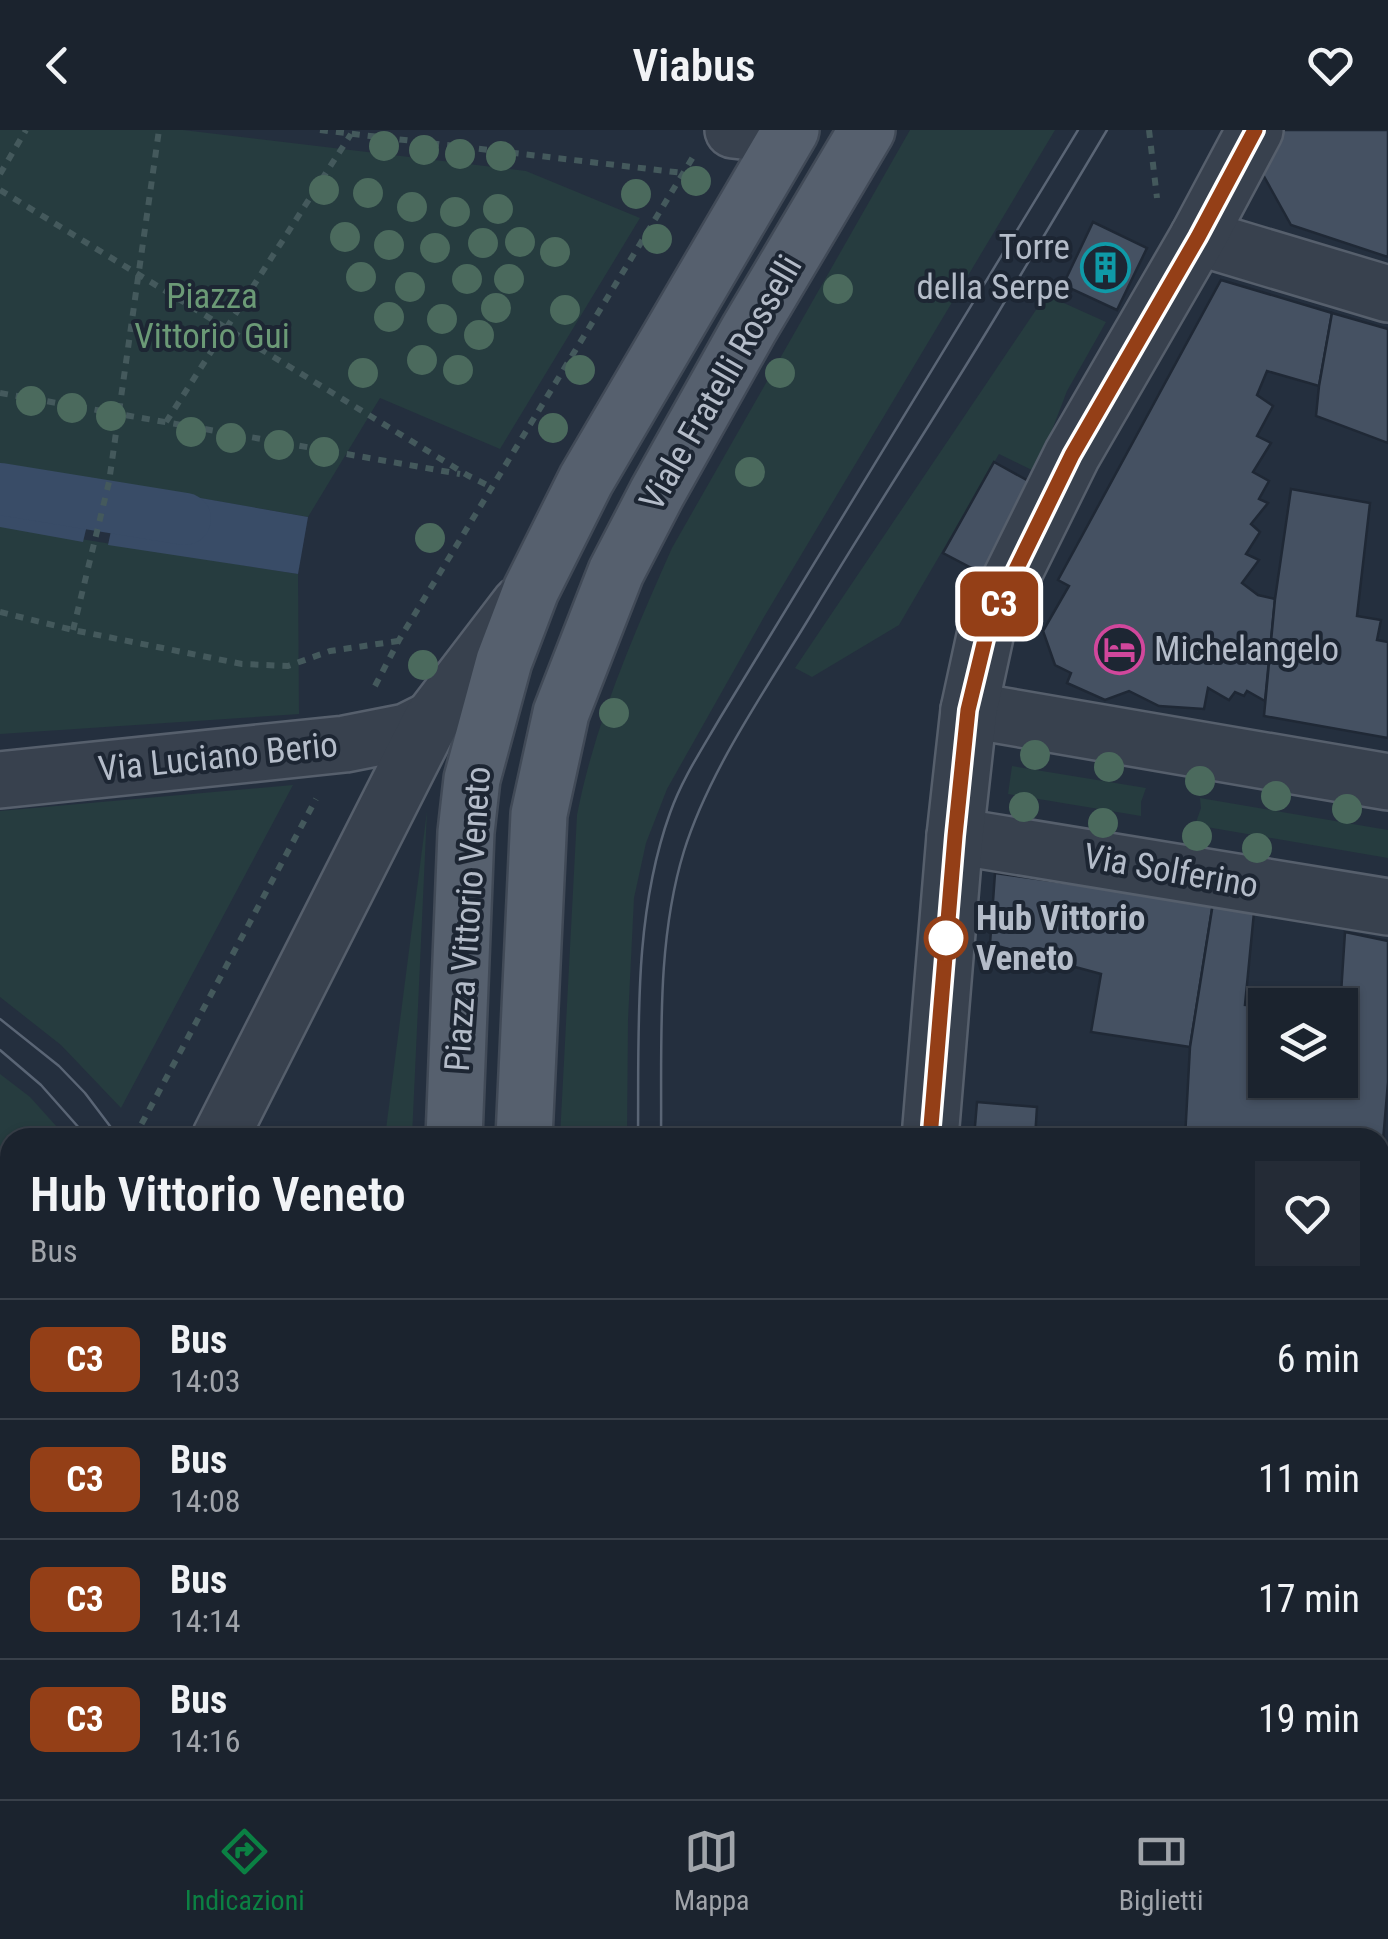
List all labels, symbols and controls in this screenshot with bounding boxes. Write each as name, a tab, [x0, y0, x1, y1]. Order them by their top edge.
icon: back	[30, 38, 85, 93]
icon: heart	[1303, 38, 1358, 93]
text: Viabus	[633, 39, 755, 92]
place label: Torre della Serpe	[916, 227, 1070, 308]
building icon: Torre della Serpe	[1079, 241, 1131, 293]
street label: Viale Fratelli Rosselli	[631, 248, 811, 518]
park label: Piazza Vittorio Gui	[134, 276, 290, 357]
line badge: C3	[954, 572, 1044, 636]
text: C3	[980, 584, 1018, 625]
hotel icon: Michelangelo	[1093, 623, 1145, 675]
place label: Michelangelo	[1154, 629, 1339, 670]
street label: Via Luciano Berio	[96, 724, 340, 790]
street label: Piazza Vittorio Veneto	[437, 765, 499, 1073]
street label: Via Solferino	[1081, 835, 1261, 907]
place label: Hub Vittorio Veneto	[976, 898, 1145, 979]
marker: Hub Vittorio Veneto	[925, 917, 967, 959]
map controls	[1248, 988, 1358, 1098]
button: layers	[1248, 988, 1358, 1098]
button: heart	[1255, 1161, 1360, 1266]
text: Hub Vittorio Veneto	[30, 1166, 406, 1223]
text: Bus	[30, 1232, 78, 1270]
text: Bus	[170, 1318, 227, 1362]
text: 6 min	[1277, 1337, 1360, 1381]
text: C3	[66, 1339, 104, 1380]
text: 14:03	[170, 1362, 241, 1400]
text: Bus	[170, 1438, 227, 1482]
text: 11 min	[1258, 1457, 1360, 1501]
text: C3	[66, 1459, 104, 1500]
text: 14:08	[170, 1482, 241, 1520]
text: Bus	[170, 1558, 227, 1602]
text: 17 min	[1258, 1577, 1360, 1621]
text: C3	[66, 1579, 104, 1620]
text: 14:14	[170, 1602, 241, 1640]
text: Bus	[170, 1678, 227, 1722]
text: 19 min	[1258, 1697, 1360, 1741]
text: C3	[66, 1699, 104, 1740]
text: 14:16	[170, 1722, 241, 1760]
tab: Indicazioni	[185, 1824, 305, 1917]
tab: Mappa	[674, 1824, 750, 1917]
tab: Biglietti	[1119, 1824, 1203, 1917]

